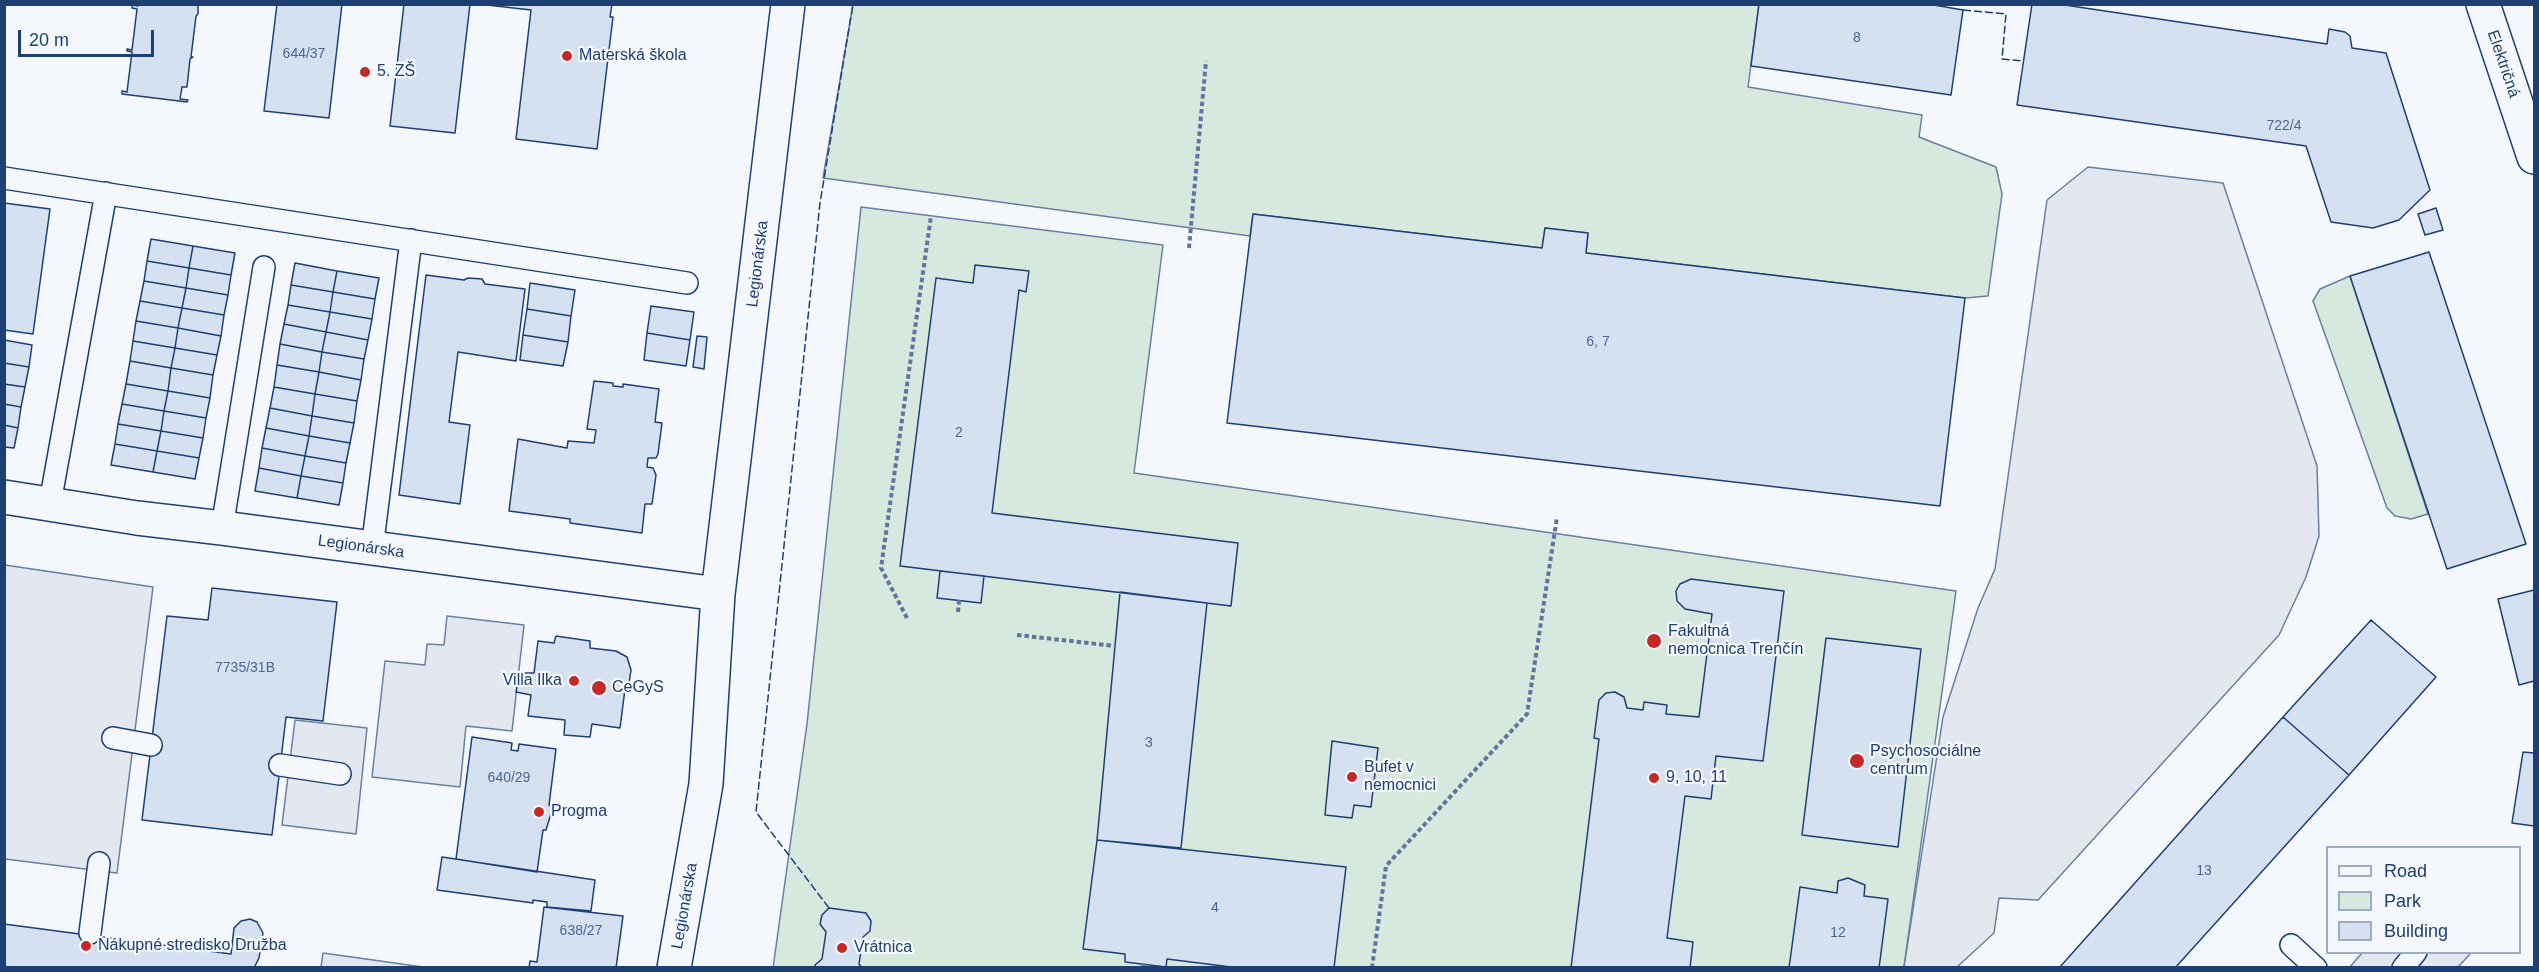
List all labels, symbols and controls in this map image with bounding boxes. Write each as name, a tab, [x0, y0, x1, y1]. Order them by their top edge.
scale bar	[21, 18, 158, 56]
street label: Električná	[2482, 28, 2524, 100]
text: 20 m	[29, 30, 69, 50]
house number: 8	[1853, 30, 1861, 46]
house number: 644/37	[283, 46, 325, 62]
place label: Materská škola	[579, 46, 687, 66]
marker: Materská škola	[560, 49, 574, 63]
place label: 5. ZŠ	[377, 62, 415, 82]
marker: 5. ZŠ	[358, 65, 372, 79]
house number: 722/4	[2266, 118, 2302, 134]
street label: Legionárska	[743, 220, 773, 308]
house number: 6, 7	[1586, 334, 1610, 350]
house number: 2	[955, 425, 963, 441]
street label: Legionárska	[317, 531, 405, 563]
place label: Fakultná nemocnica Trenčín	[1668, 622, 1803, 660]
marker: Fakultná nemocnica Trenčín	[1645, 632, 1663, 650]
house number: 7735/31B	[215, 660, 275, 676]
place label: Villa Ilka	[503, 671, 562, 691]
marker: Villa Ilka	[567, 674, 581, 688]
place label: CeGyS	[612, 678, 664, 698]
marker: CeGyS	[590, 679, 608, 697]
house number: 3	[1145, 735, 1153, 751]
place label: Psychosociálne centrum	[1870, 742, 1981, 780]
marker: Psychosociálne centrum	[1848, 752, 1866, 770]
place label: Bufet v nemocnici	[1364, 758, 1436, 796]
place label: 9, 10, 11	[1666, 768, 1727, 788]
house number: 640/29	[488, 770, 530, 786]
marker: Bufet v nemocnici	[1345, 770, 1359, 784]
marker: 9, 10, 11	[1647, 771, 1661, 785]
place label: Progma	[551, 802, 607, 822]
marker: Progma	[532, 805, 546, 819]
legend	[2326, 846, 2521, 954]
street label: Legionárska	[668, 861, 702, 951]
text: Road	[2384, 861, 2427, 881]
house number: 13	[2196, 863, 2212, 879]
text: Park	[2384, 891, 2421, 911]
house number: 4	[1211, 900, 1219, 916]
text: Building	[2384, 921, 2448, 941]
house number: 638/27	[560, 923, 602, 939]
house number: 12	[1830, 925, 1846, 941]
place label: Nákupné stredisko Družba	[98, 936, 287, 956]
place label: Vrátnica	[854, 938, 912, 958]
marker: Nákupné stredisko Družba	[79, 939, 93, 953]
marker: Vrátnica	[835, 941, 849, 955]

